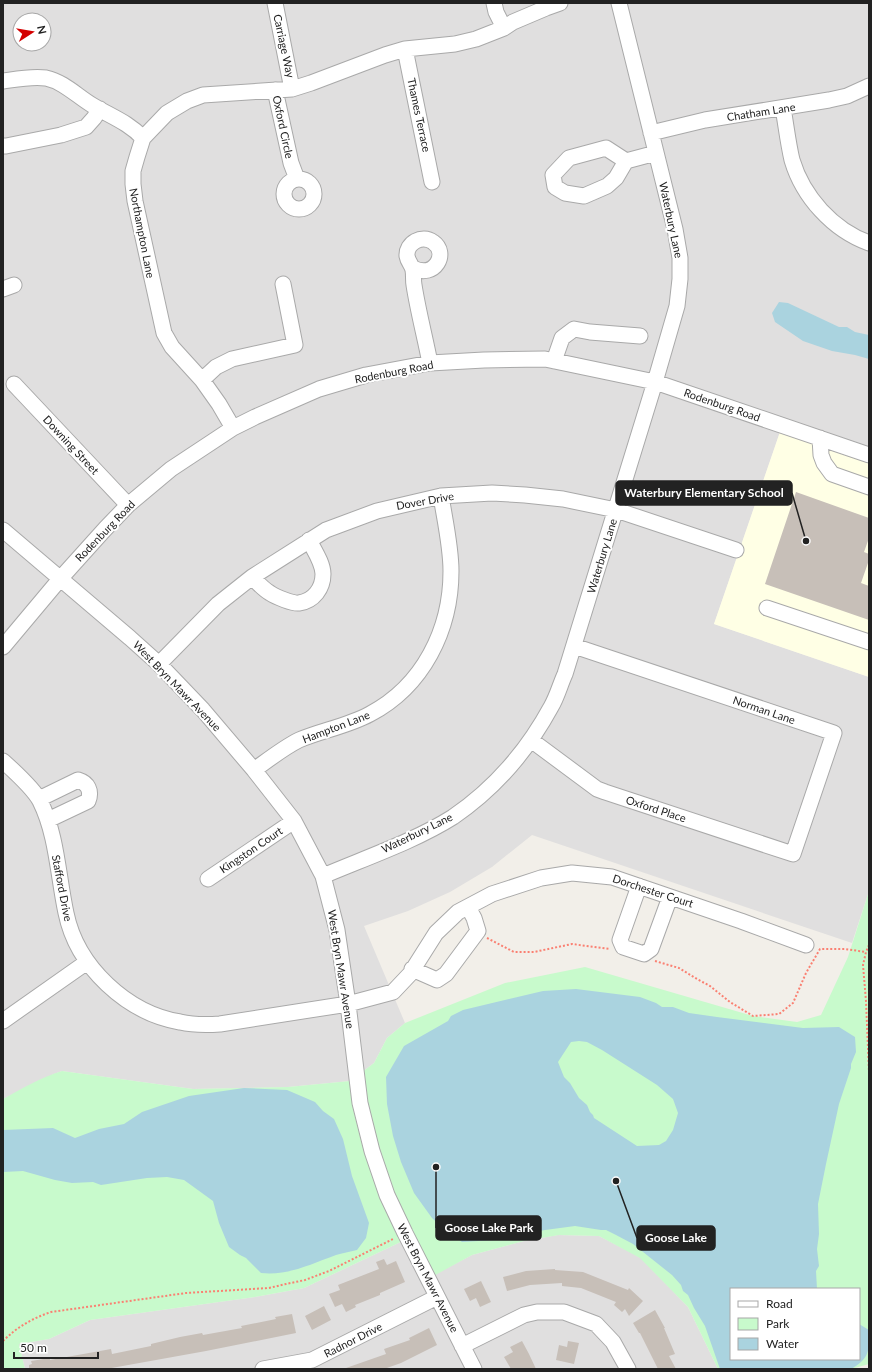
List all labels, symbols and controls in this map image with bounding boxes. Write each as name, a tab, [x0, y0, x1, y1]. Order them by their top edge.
north arrow	[12, 12, 52, 52]
street label: Carriage Way	[271, 13, 298, 79]
text: N	[35, 24, 50, 35]
street label: Thames Terrace	[405, 77, 434, 153]
street label: Oxford Circle	[270, 94, 297, 160]
street label: Chatham Lane	[726, 100, 796, 123]
street label: Waterbury Lane	[657, 181, 686, 259]
street label: Northampton Lane	[127, 187, 158, 279]
street label: Rodenburg Road	[353, 357, 434, 386]
street label: Rodenburg Road	[682, 385, 762, 424]
street label: Downing Street	[41, 413, 102, 477]
callout: Waterbury Elementary School	[616, 481, 792, 505]
text: Waterbury Elementary School	[624, 485, 784, 500]
street label: Dover Drive	[395, 489, 455, 512]
street label: Rodenburg Road	[72, 497, 137, 564]
street label: Waterbury Lane	[584, 517, 619, 595]
street label: West Bryn Mawr Avenue	[131, 638, 224, 734]
street label: Norman Lane	[731, 693, 797, 726]
street label: Hampton Lane	[300, 708, 371, 745]
street label: Oxford Place	[624, 793, 688, 824]
street label: Waterbury Lane	[379, 810, 455, 855]
street label: Kingston Court	[217, 824, 285, 875]
street label: Stafford Drive	[50, 854, 75, 922]
street label: Dorchester Court	[611, 871, 695, 910]
street label: West Bryn Mawr Avenue	[326, 908, 357, 1030]
callout: Goose Lake Park	[436, 1216, 541, 1240]
text: Goose Lake Park	[445, 1220, 534, 1235]
street label: West Bryn Mawr Avenue	[395, 1221, 462, 1335]
callout: Goose Lake	[637, 1226, 715, 1250]
text: Goose Lake	[645, 1230, 708, 1245]
legend	[730, 1288, 860, 1360]
text: Road	[766, 1296, 793, 1311]
text: Park	[766, 1316, 790, 1331]
street label: Radnor Drive	[321, 1319, 384, 1360]
scale bar	[14, 1334, 98, 1360]
text: Water	[766, 1336, 799, 1351]
text: 50 m	[20, 1340, 47, 1355]

